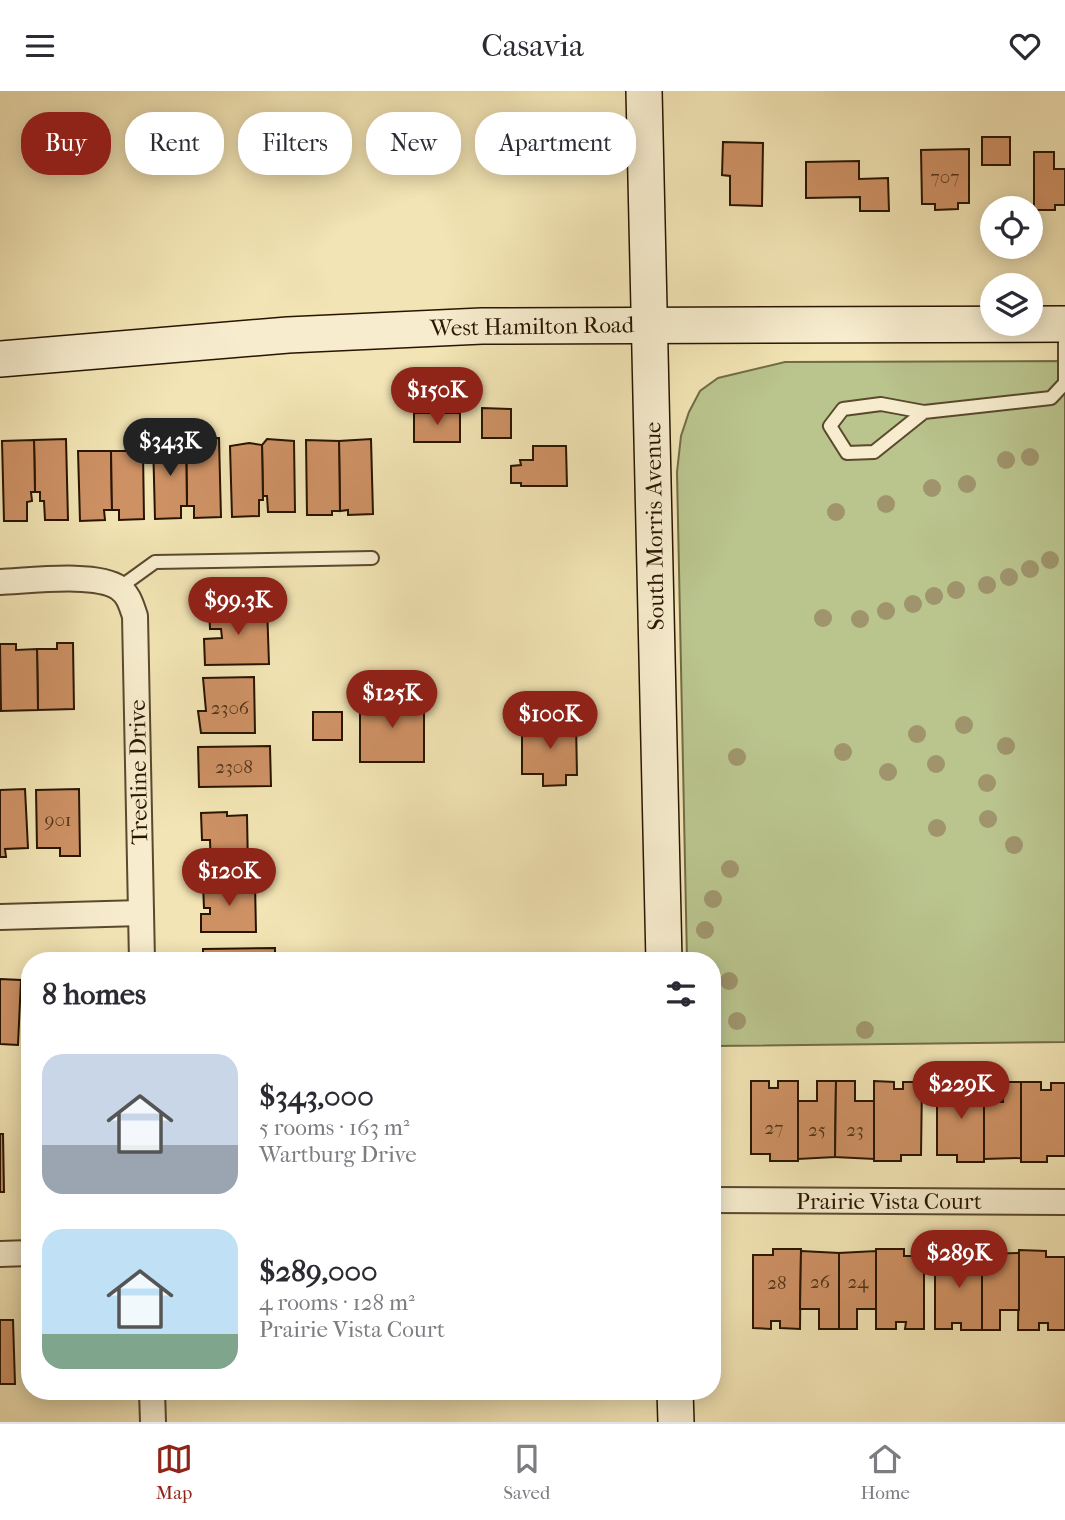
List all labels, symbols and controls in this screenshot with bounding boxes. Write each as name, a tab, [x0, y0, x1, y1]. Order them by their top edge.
icon: menu	[21, 27, 59, 65]
text: Casavia	[481, 27, 584, 64]
icon: heart	[1006, 27, 1044, 65]
chip: Buy	[21, 112, 111, 175]
chip: Rent	[125, 112, 224, 175]
chip: Filters	[238, 112, 352, 175]
chip: New	[366, 112, 461, 175]
chip: Apartment	[475, 112, 636, 175]
house number: 707	[931, 166, 959, 188]
map controls	[980, 196, 1043, 336]
button: locate	[980, 196, 1043, 259]
button: layers	[980, 273, 1043, 336]
street label: West Hamilton Road	[429, 311, 635, 342]
pin: $150K	[388, 367, 486, 427]
text: $150K	[407, 376, 467, 403]
pin: $343K	[121, 419, 219, 478]
street label: South Morris Avenue	[639, 421, 670, 631]
text: $343K	[139, 427, 201, 454]
pin: $99.3K	[181, 577, 295, 637]
text: $99.3K	[204, 586, 272, 613]
pin: $125K	[343, 671, 441, 730]
text: $125K	[362, 679, 422, 706]
pin: $100K	[501, 691, 599, 751]
house number: 2306	[211, 697, 250, 719]
street label: Treeline Drive	[124, 699, 153, 845]
text: $100K	[519, 700, 581, 727]
house number: 2308	[215, 756, 253, 778]
house number: 901	[44, 809, 72, 831]
pin: $120K	[180, 849, 278, 908]
text: $120K	[198, 857, 260, 884]
icon: filters	[662, 975, 700, 1013]
text: 8 homes	[42, 977, 146, 1012]
pin: $229K	[912, 1061, 1010, 1121]
text: $229K	[928, 1070, 994, 1097]
text: $343,000	[259, 1079, 374, 1114]
icon: home	[98, 1082, 182, 1166]
text: 5 rooms · 163 m²	[259, 1114, 409, 1141]
house number: 27	[765, 1117, 783, 1139]
house number: 25	[808, 1119, 826, 1141]
house number: 23	[846, 1119, 864, 1141]
text: Wartburg Drive	[259, 1141, 417, 1168]
street label: Prairie Vista Court	[796, 1188, 982, 1215]
pin: $289K	[910, 1231, 1008, 1290]
text: $289K	[927, 1239, 991, 1266]
text: $289,000	[259, 1254, 378, 1289]
icon: home	[98, 1257, 182, 1341]
house number: 26	[810, 1271, 831, 1293]
house number: 24	[848, 1271, 869, 1293]
house number: 28	[767, 1272, 787, 1294]
text: 4 rooms · 128 m²	[259, 1289, 415, 1316]
text: Prairie Vista Court	[259, 1316, 445, 1343]
tab: Map	[155, 1440, 193, 1504]
tab: Saved	[503, 1440, 550, 1504]
tab: Home	[860, 1440, 910, 1504]

